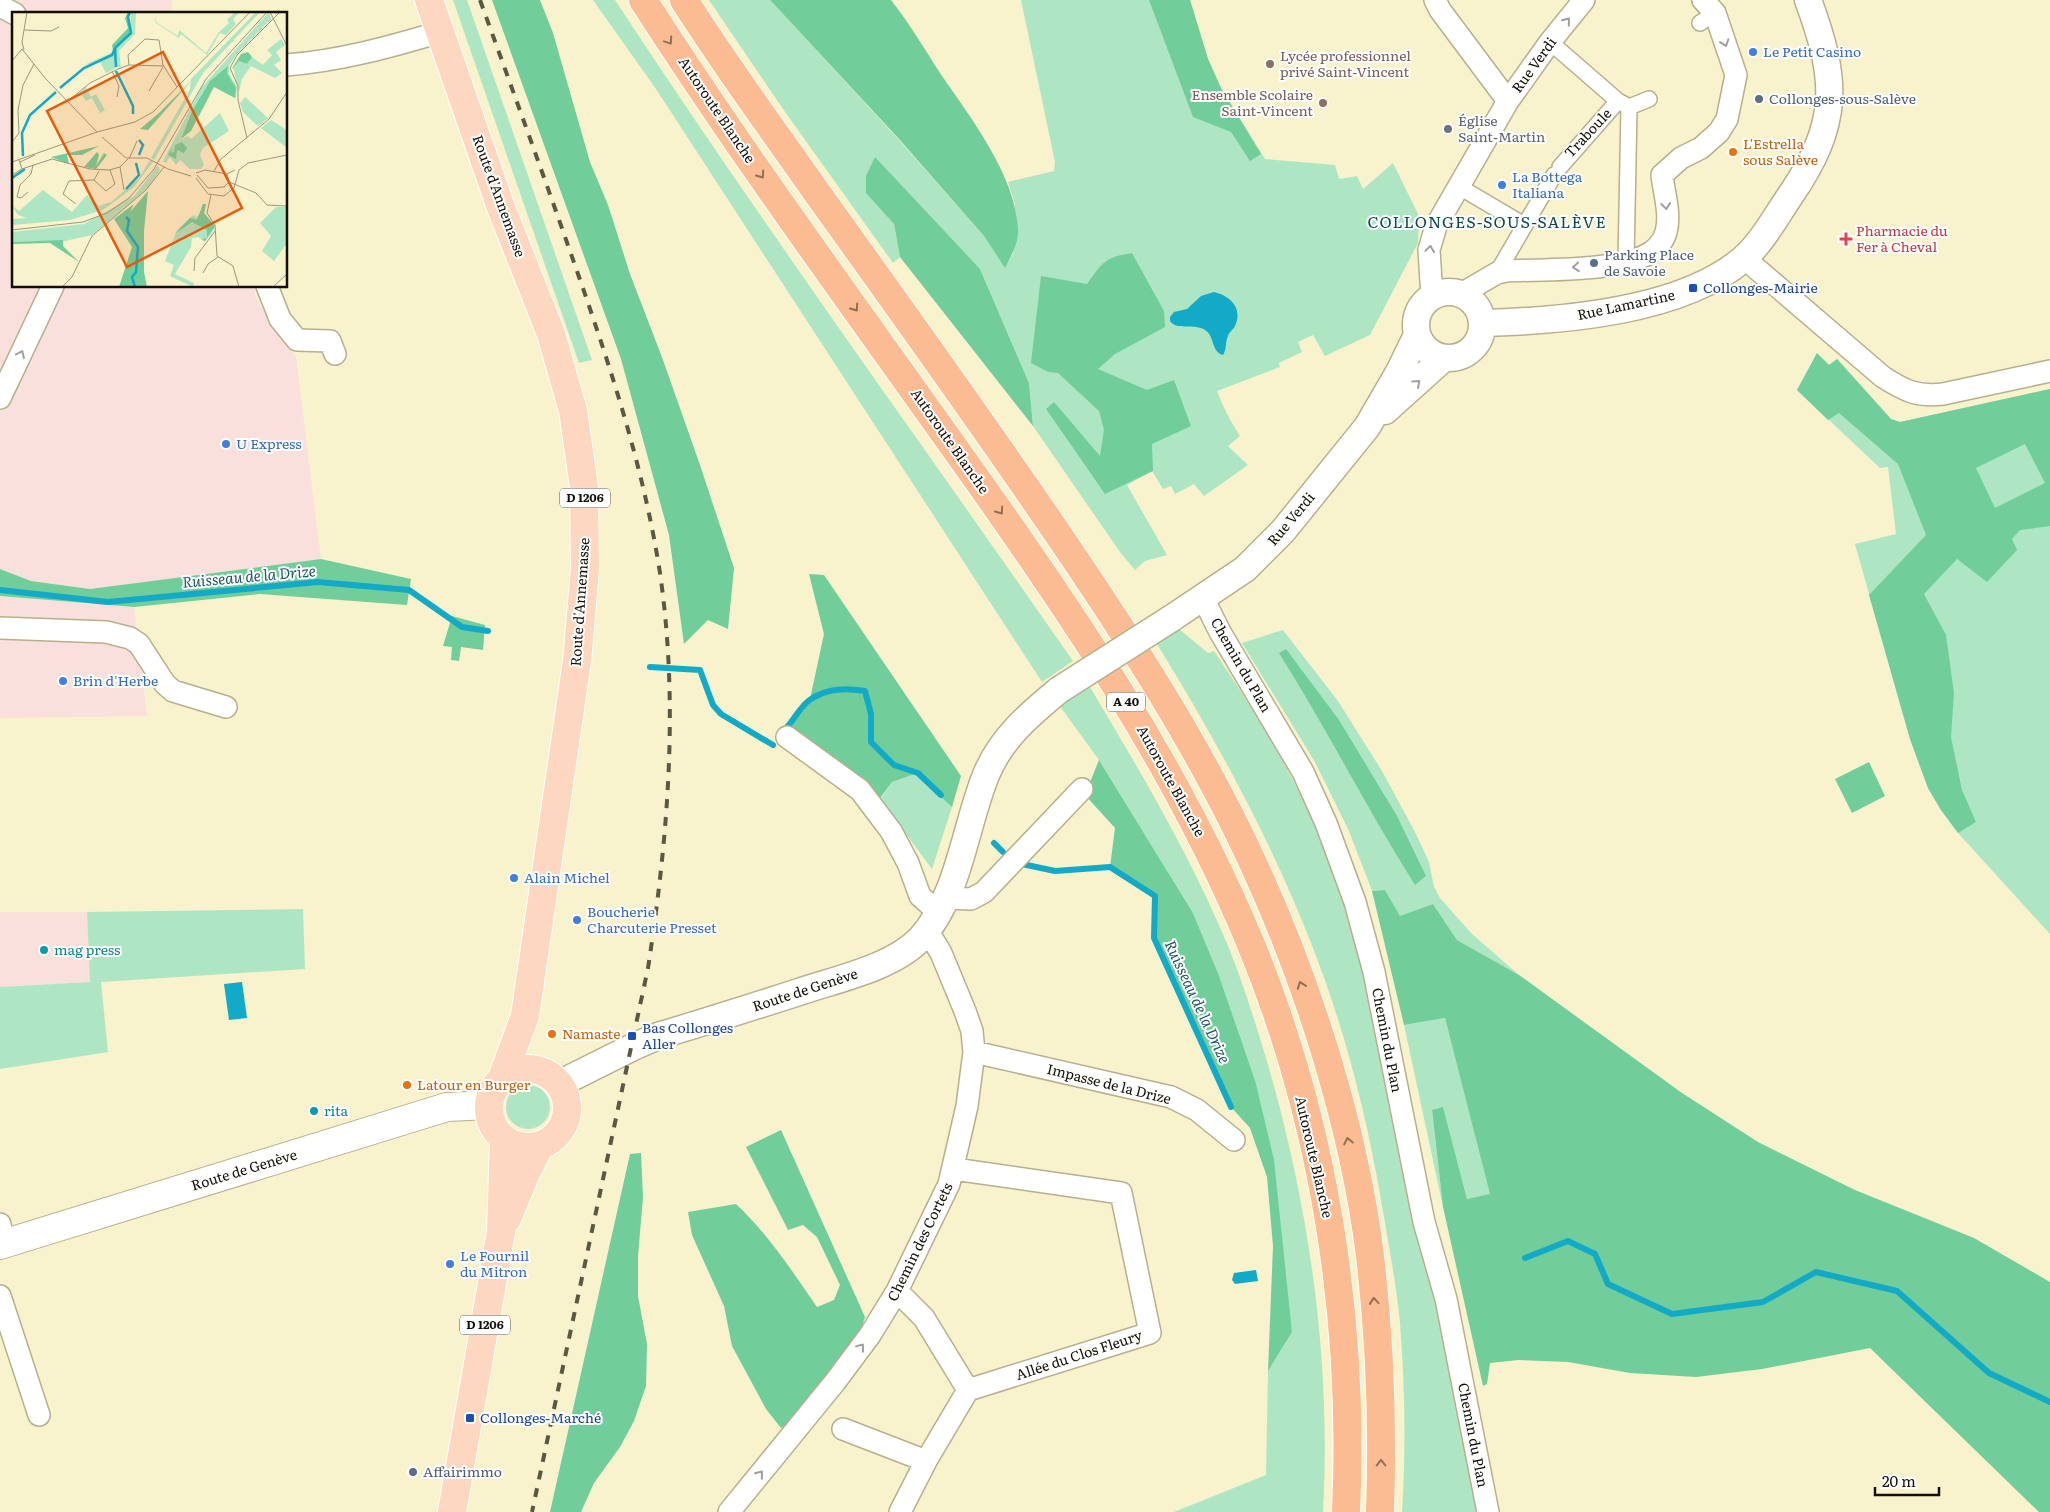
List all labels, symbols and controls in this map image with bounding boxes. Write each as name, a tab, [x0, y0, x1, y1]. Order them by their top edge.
inset map	[12, 12, 288, 288]
one-way arrow	[1562, 18, 1570, 27]
street label: Rue Verdi	[1506, 32, 1560, 96]
one-way arrow	[663, 36, 673, 45]
one-way arrow	[1719, 38, 1729, 47]
place label: Le Petit Casino	[1763, 41, 1861, 61]
place label: Lycée professionnel privé Saint-Vincent	[1280, 45, 1411, 81]
marker: Le Petit Casino	[1747, 46, 1759, 58]
street label: Autoroute Blanche	[675, 52, 761, 167]
marker: Lycée professionnel privé Saint-Vincent	[1264, 58, 1276, 70]
place label: Ensemble Scolaire Saint-Vincent	[1192, 84, 1313, 120]
place label: Collonges-sous-Salève	[1769, 88, 1916, 108]
marker: Collonges-sous-Salève	[1753, 93, 1765, 105]
marker: Ensemble Scolaire Saint-Vincent	[1317, 97, 1329, 109]
street label: Traboule	[1559, 103, 1615, 161]
place label: Église Saint-Martin	[1458, 110, 1545, 146]
marker: Église Saint-Martin	[1442, 123, 1454, 135]
street label: Route d'Annemasse	[468, 132, 531, 260]
place label: L'Estrella sous Salève	[1743, 133, 1818, 169]
marker: L'Estrella sous Salève	[1727, 146, 1739, 158]
place label: La Bottega Italiana	[1512, 166, 1583, 202]
one-way arrow	[755, 169, 764, 179]
marker: La Bottega Italiana	[1496, 179, 1508, 191]
one-way arrow	[1660, 202, 1671, 210]
district label: COLLONGES-SOUS-SALÈVE	[1367, 209, 1607, 233]
place label: Pharmacie du Fer à Cheval	[1856, 220, 1948, 256]
marker: Pharmacie du Fer à Cheval	[1840, 233, 1852, 245]
one-way arrow	[1424, 244, 1435, 252]
place label: Parking Place de Savoie	[1604, 244, 1694, 280]
marker: Parking Place de Savoie	[1588, 257, 1600, 269]
one-way arrow	[1571, 262, 1579, 273]
place label: Collonges-Mairie	[1703, 277, 1818, 297]
marker: Collonges-Mairie	[1687, 282, 1699, 294]
street label: Rue Lamartine	[1575, 284, 1676, 324]
one-way arrow	[849, 302, 858, 311]
one-way arrow	[15, 350, 25, 359]
one-way arrow	[1411, 380, 1420, 389]
street label: Autoroute Blanche	[907, 384, 995, 497]
place label: U Express	[236, 433, 302, 453]
marker: U Express	[220, 438, 232, 450]
street label: Rue Verdi	[1262, 487, 1319, 549]
road number: D 1206	[560, 488, 610, 508]
one-way arrow	[994, 506, 1003, 515]
street label: Route d'Annemasse	[565, 537, 593, 667]
water label: Ruisseau de la Drize	[181, 558, 317, 593]
street label: Chemin du Plan	[1207, 614, 1277, 715]
place label: Brin d'Herbe	[73, 670, 158, 690]
marker: Brin d'Herbe	[57, 675, 69, 687]
road number: A 40	[1107, 692, 1145, 712]
street label: Autoroute Blanche	[1133, 721, 1211, 840]
place label: Alain Michel	[524, 867, 610, 887]
marker: Alain Michel	[508, 872, 520, 884]
place label: Boucherie Charcuterie Presset	[587, 901, 717, 937]
marker: Boucherie Charcuterie Presset	[571, 914, 583, 926]
water label: Ruisseau de la Drize	[1160, 936, 1237, 1067]
place label: mag press	[54, 939, 120, 959]
marker: mag press	[38, 944, 50, 956]
street label: Route de Genève	[749, 963, 860, 1015]
one-way arrow	[1297, 981, 1307, 990]
street label: Chemin du Plan	[1368, 986, 1408, 1094]
place label: Bas Collonges Aller	[642, 1017, 733, 1053]
place label: Namaste	[562, 1023, 620, 1043]
marker: Namaste	[546, 1028, 558, 1040]
marker: Bas Collonges Aller	[626, 1030, 638, 1042]
street label: Impasse de la Drize	[1045, 1058, 1174, 1108]
place label: Latour en Burger	[417, 1074, 531, 1094]
marker: Latour en Burger	[401, 1079, 413, 1091]
street label: Autoroute Blanche	[1291, 1094, 1339, 1220]
place label: rita	[324, 1100, 348, 1120]
marker: rita	[308, 1105, 320, 1117]
one-way arrow	[1343, 1136, 1354, 1145]
street label: Route de Genève	[188, 1143, 299, 1195]
street label: Chemin des Cortets	[882, 1179, 957, 1304]
place label: Le Fournil du Mitron	[460, 1245, 530, 1281]
marker: Le Fournil du Mitron	[444, 1258, 456, 1270]
one-way arrow	[1369, 1297, 1380, 1305]
road number: D 1206	[460, 1316, 510, 1334]
street label: Allée du Clos Fleury	[1013, 1324, 1145, 1384]
one-way arrow	[855, 1343, 864, 1353]
street label: Chemin du Plan	[1454, 1381, 1494, 1489]
place label: Collonges-Marché	[480, 1407, 601, 1427]
marker: Collonges-Marché	[464, 1412, 476, 1424]
one-way arrow	[1376, 1459, 1386, 1467]
place label: Affairimmo	[423, 1461, 502, 1481]
scale bar	[1875, 1464, 1939, 1496]
marker: Affairimmo	[407, 1466, 419, 1478]
text: 20 m	[1882, 1469, 1916, 1492]
one-way arrow	[754, 1471, 762, 1480]

